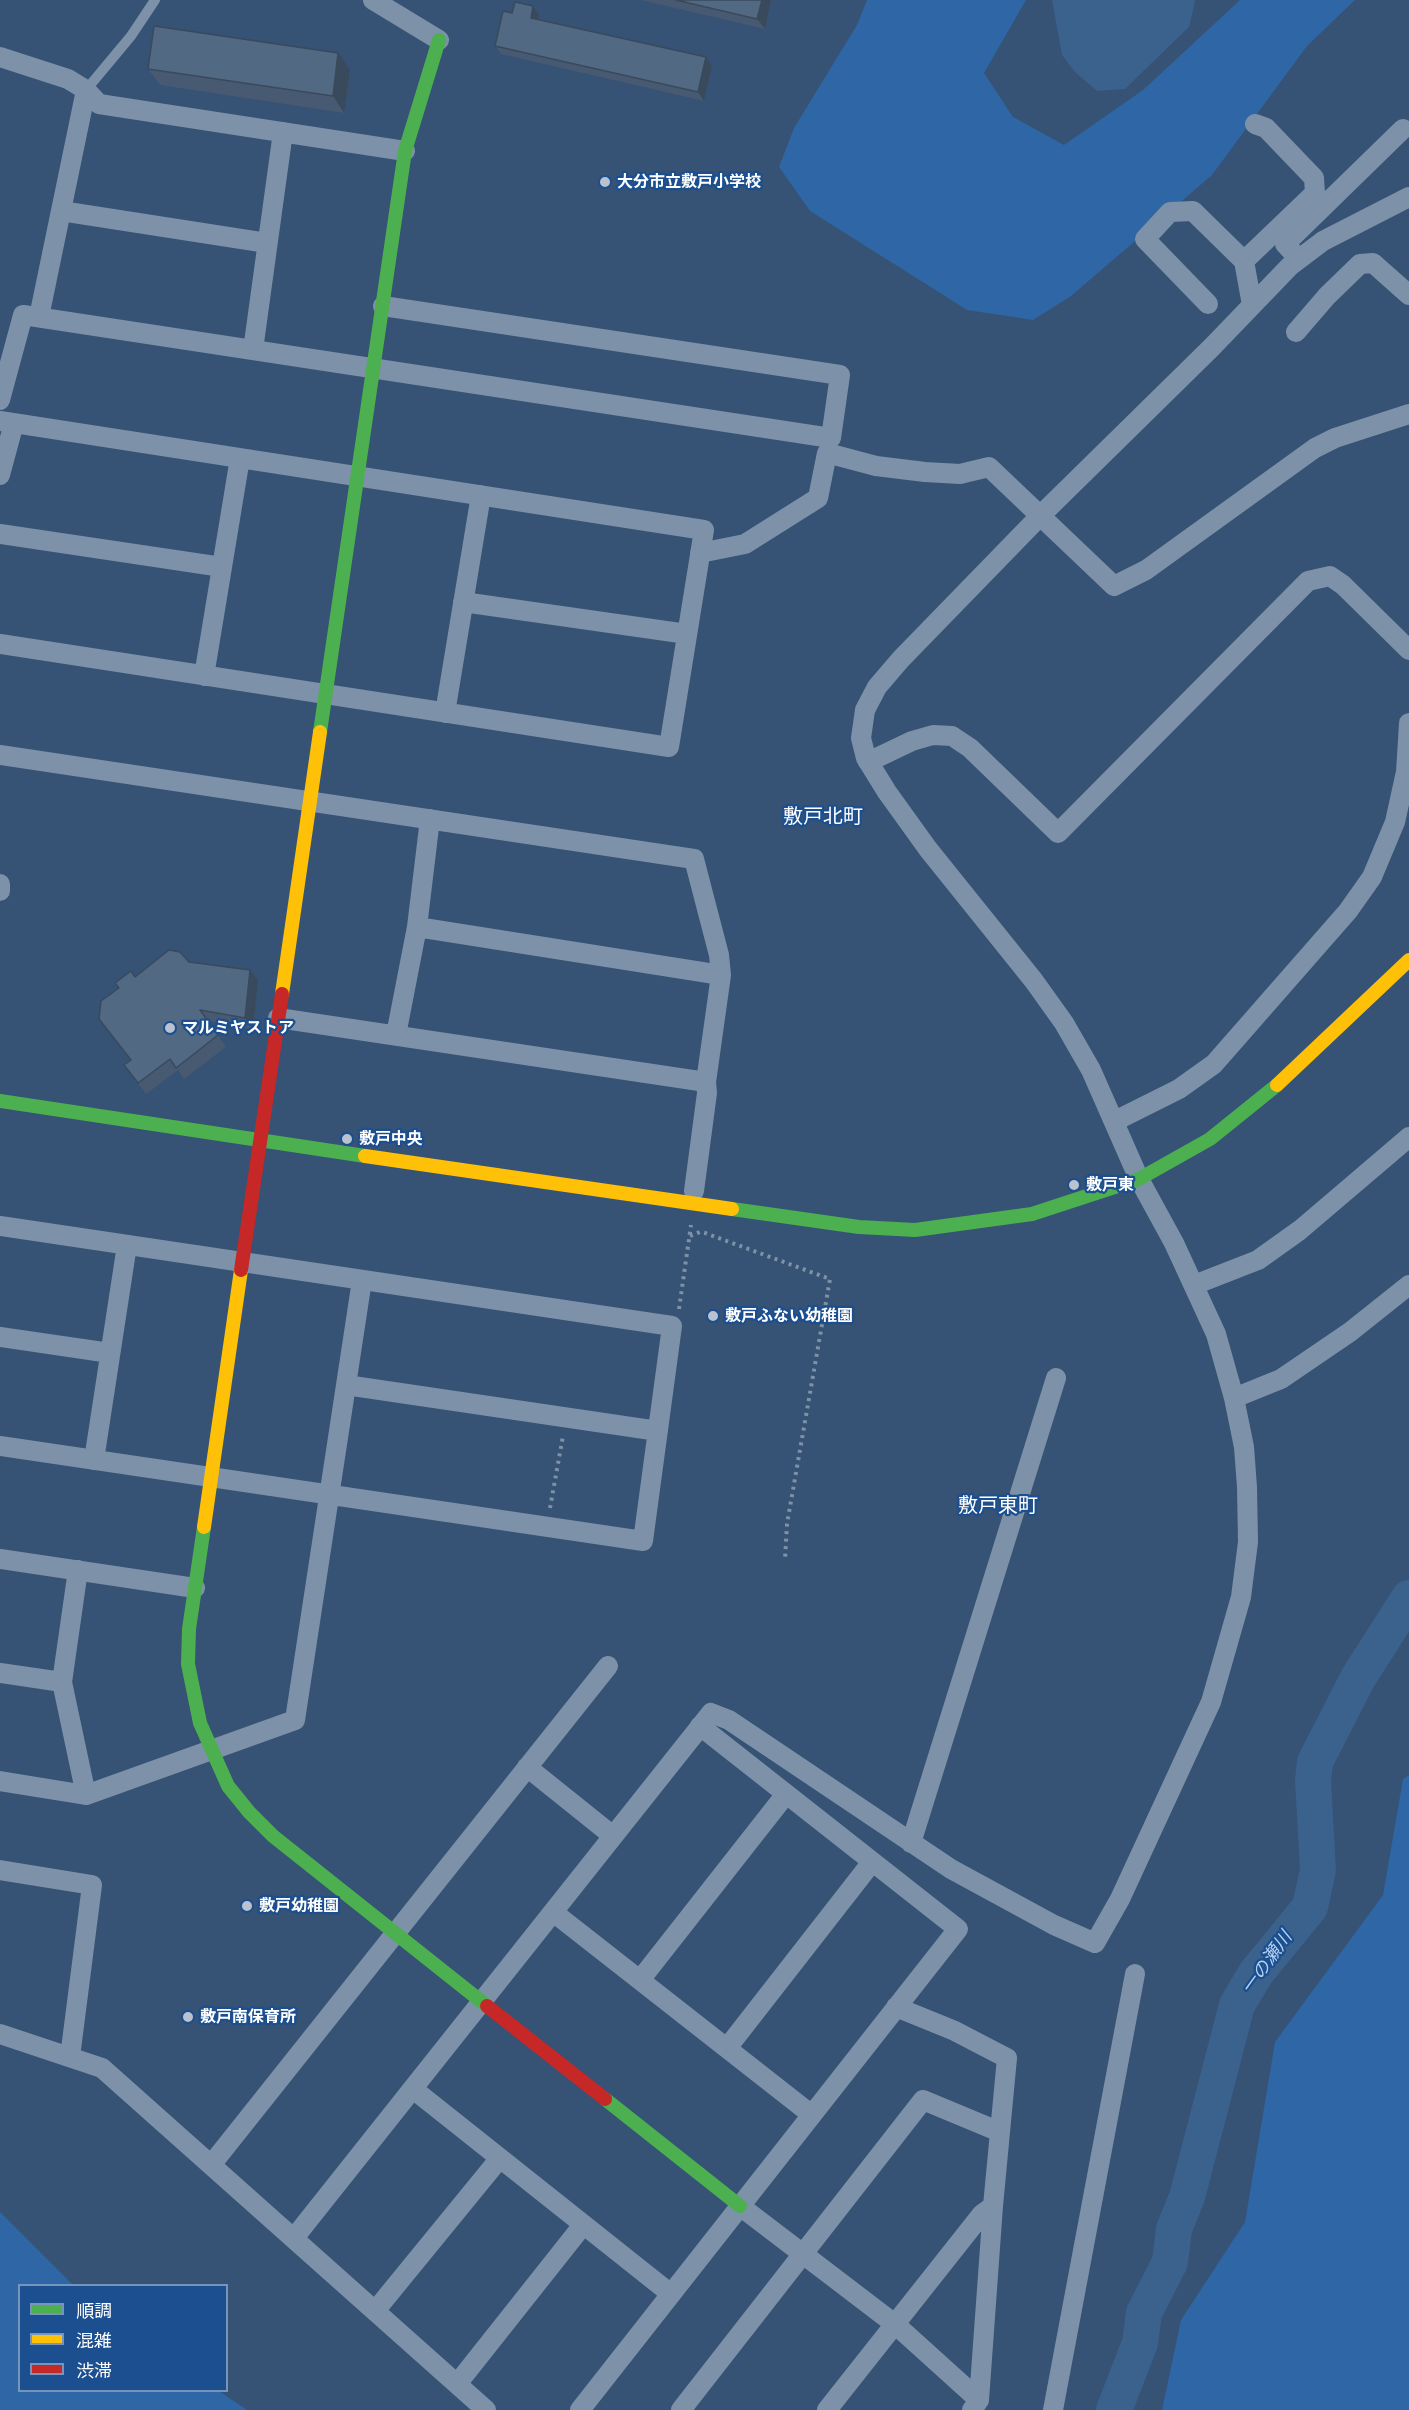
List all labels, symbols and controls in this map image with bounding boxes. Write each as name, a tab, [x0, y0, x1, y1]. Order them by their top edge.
place label: 大分市立敷戸小学校	[617, 172, 761, 192]
marker: 大分市立敷戸小学校	[598, 175, 612, 189]
district label: 敷戸北町	[783, 805, 863, 829]
place label: マルミヤストア	[182, 1018, 294, 1038]
marker: マルミヤストア	[163, 1021, 177, 1035]
place label: 敷戸中央	[359, 1129, 423, 1149]
marker: 敷戸中央	[340, 1132, 354, 1146]
place label: 敷戸東	[1086, 1175, 1134, 1195]
marker: 敷戸東	[1067, 1178, 1081, 1192]
place label: 敷戸ふない幼稚園	[725, 1306, 853, 1326]
marker: 敷戸ふない幼稚園	[706, 1309, 720, 1323]
district label: 敷戸東町	[958, 1494, 1038, 1518]
place label: 敷戸幼稚園	[259, 1896, 339, 1916]
marker: 敷戸幼稚園	[240, 1899, 254, 1913]
water label: 一の瀬川	[1237, 1928, 1297, 1998]
place label: 敷戸南保育所	[200, 2007, 296, 2027]
marker: 敷戸南保育所	[181, 2010, 195, 2024]
legend	[18, 2284, 228, 2392]
text: 順調	[76, 2300, 112, 2322]
text: 混雑	[76, 2330, 112, 2352]
text: 渋滞	[76, 2360, 112, 2382]

